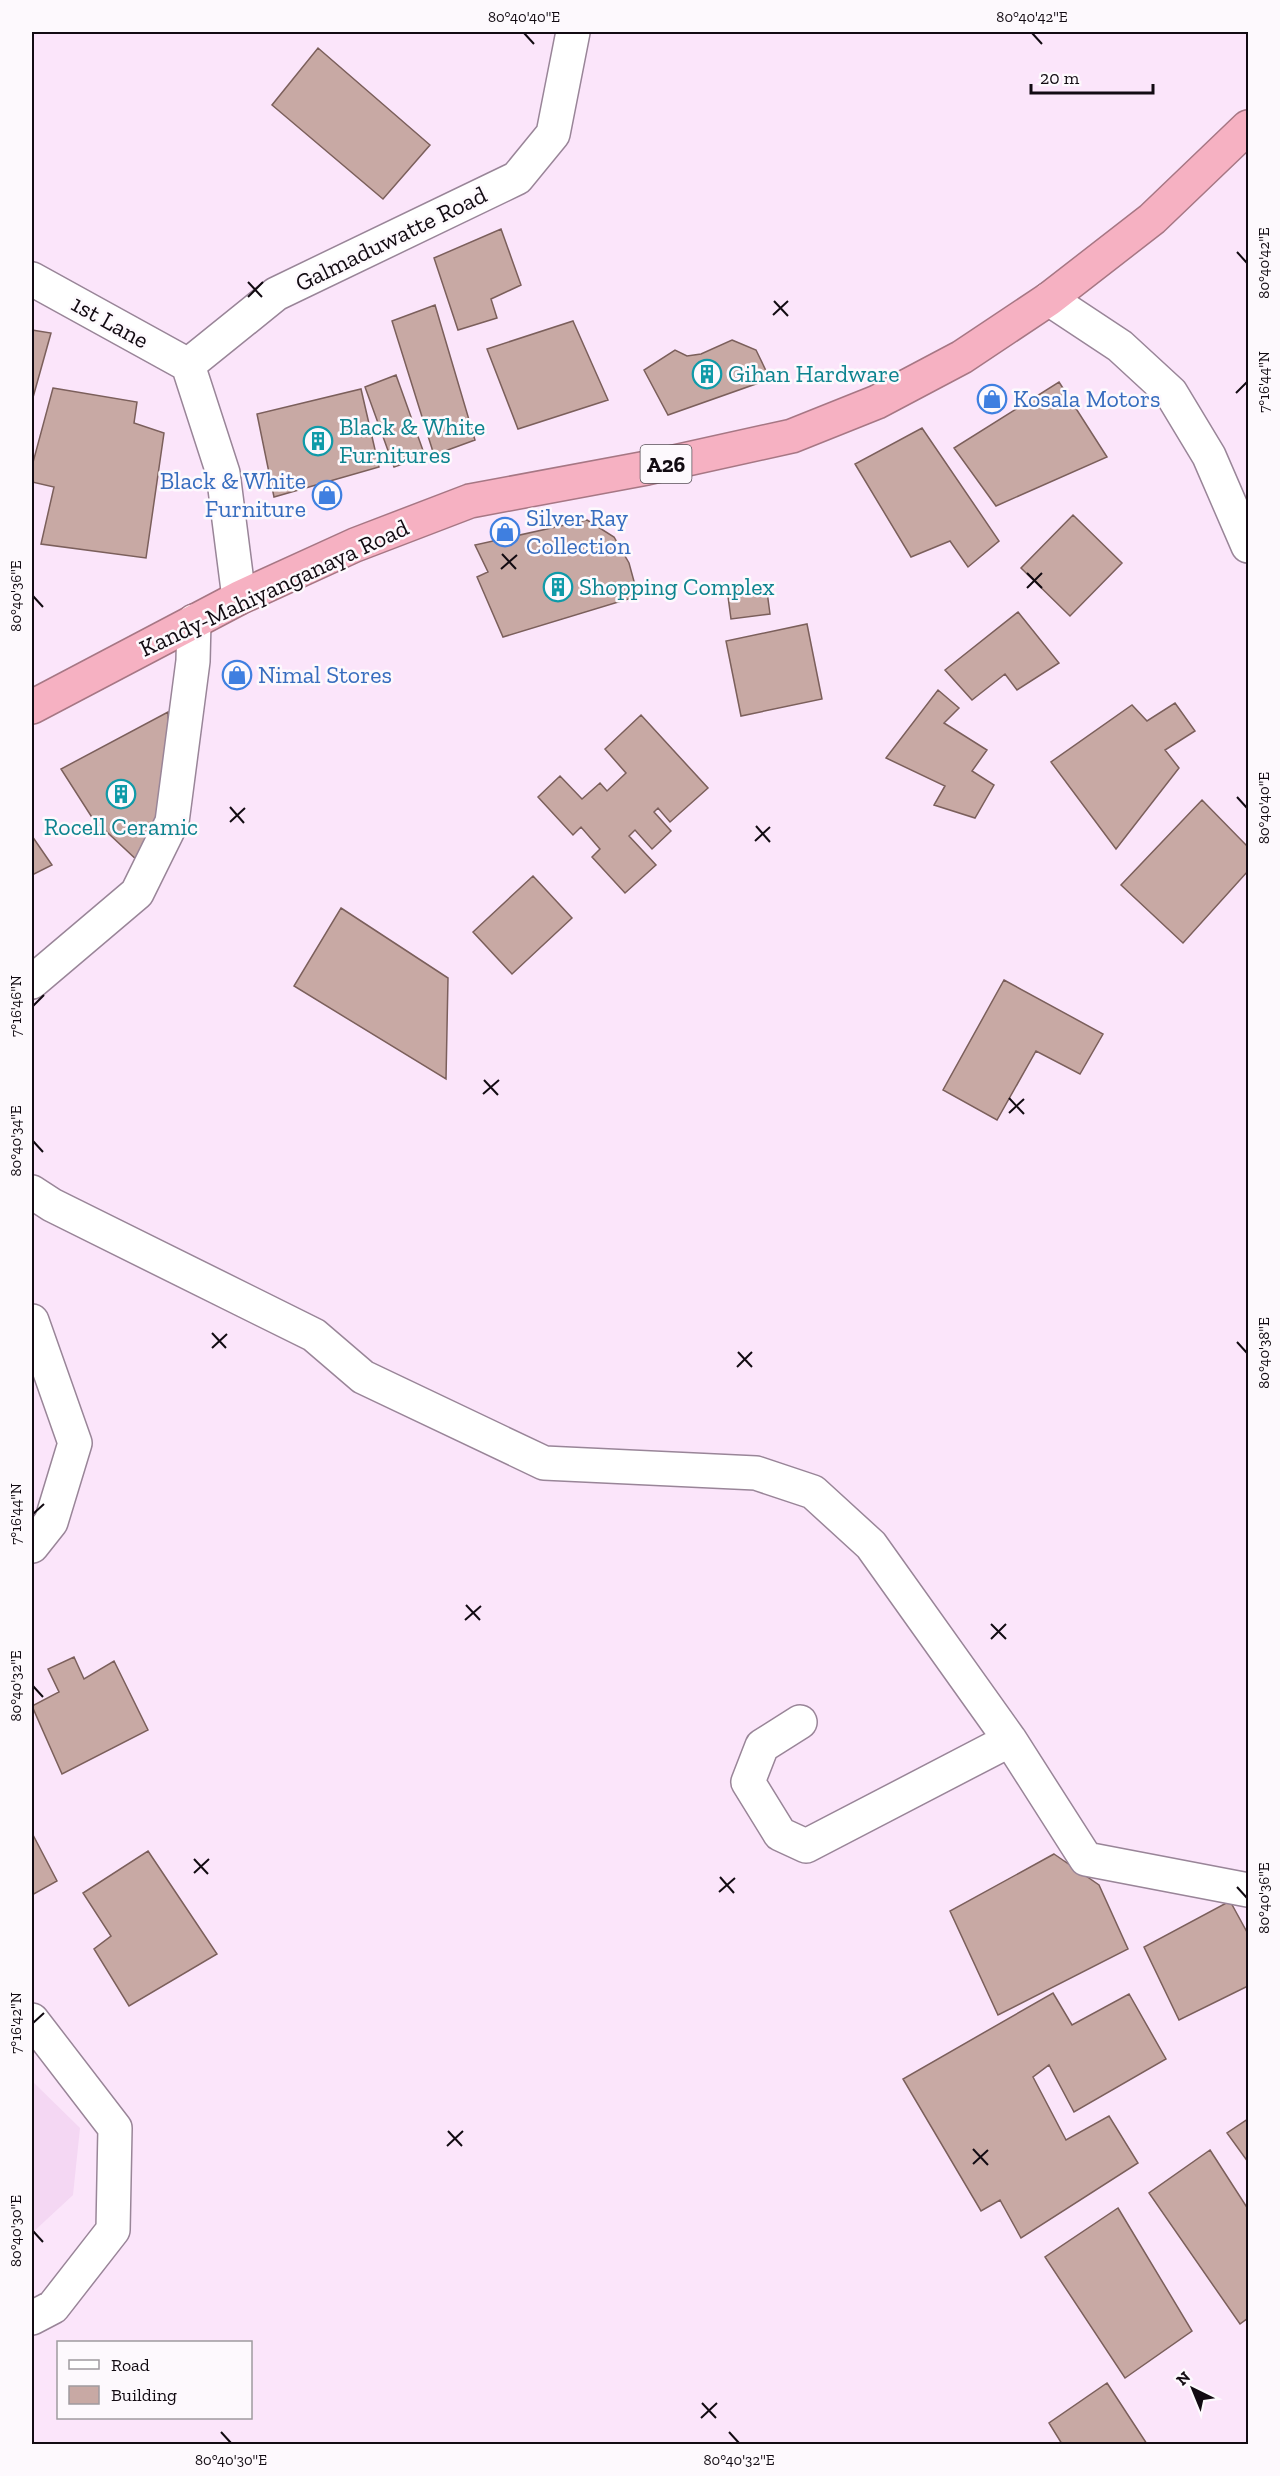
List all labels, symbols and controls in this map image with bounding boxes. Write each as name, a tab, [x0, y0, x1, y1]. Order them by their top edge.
text: 80°40'40"E	[488, 8, 560, 26]
text: 80°40'42"E	[996, 8, 1068, 26]
scale bar	[1031, 57, 1152, 95]
text: 20 m	[1040, 67, 1080, 89]
street label: Galmaduwatte Road	[290, 180, 491, 297]
text: 80°40'42"E	[1255, 227, 1273, 299]
street label: 1st Lane	[67, 289, 154, 355]
text: 7°16'44"N	[1255, 351, 1273, 413]
building icon: Gihan Hardware	[691, 358, 723, 390]
place label: Gihan Hardware	[728, 359, 899, 388]
shop icon: Kosala Motors	[976, 383, 1008, 415]
place label: Kosala Motors	[1013, 384, 1161, 413]
place label: Black & White Furnitures	[339, 412, 485, 469]
building icon: Black & White Furnitures	[302, 425, 334, 457]
road number: A26	[640, 445, 692, 483]
place label: Black & White Furniture	[160, 466, 306, 523]
shop icon: Black & White Furniture	[311, 479, 343, 511]
place label: Silver Ray Collection	[526, 503, 631, 560]
street label: Kandy-Mahiyanganaya Road	[135, 512, 413, 663]
shop icon: Silver Ray Collection	[489, 516, 521, 548]
text: 80°40'36"E	[7, 560, 25, 632]
building icon: Shopping Complex	[542, 571, 574, 603]
place label: Shopping Complex	[579, 572, 775, 601]
shop icon: Nimal Stores	[221, 659, 253, 691]
place label: Nimal Stores	[258, 660, 392, 689]
text: 80°40'40"E	[1255, 772, 1273, 844]
building icon: Rocell Ceramic	[105, 778, 137, 810]
place label: Rocell Ceramic	[44, 812, 198, 841]
text: 7°16'46"N	[7, 975, 25, 1037]
text: 80°40'34"E	[7, 1105, 25, 1177]
text: 80°40'38"E	[1255, 1317, 1273, 1389]
text: 7°16'44"N	[7, 1483, 25, 1545]
text: 80°40'32"E	[7, 1650, 25, 1722]
text: 80°40'36"E	[1255, 1862, 1273, 1934]
text: 7°16'42"N	[7, 1992, 25, 2054]
text: 80°40'30"E	[7, 2195, 25, 2267]
legend	[57, 2341, 252, 2419]
text: Road	[111, 2354, 150, 2376]
north arrow	[1163, 2359, 1223, 2419]
text: N	[1172, 2367, 1194, 2389]
text: Building	[111, 2384, 177, 2406]
text: 80°40'30"E	[195, 2451, 267, 2469]
text: 80°40'32"E	[703, 2451, 775, 2469]

